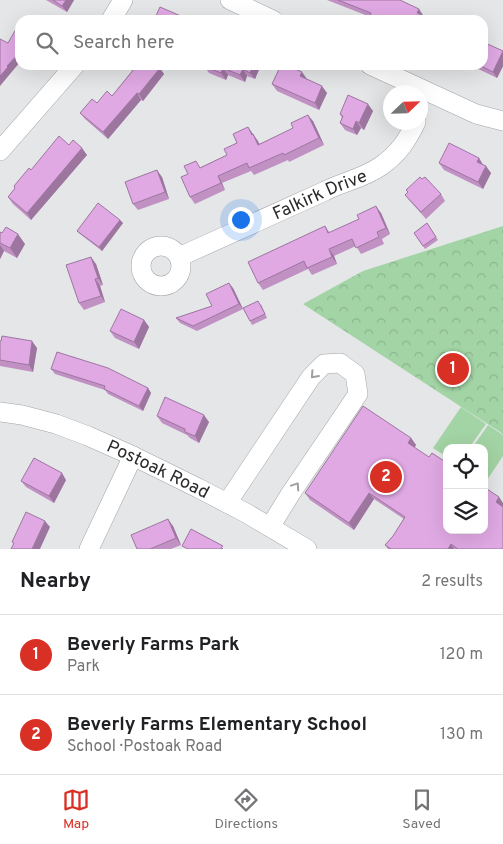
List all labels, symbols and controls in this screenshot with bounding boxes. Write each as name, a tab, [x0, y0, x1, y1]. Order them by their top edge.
search box	[15, 15, 488, 70]
icon: search	[33, 29, 61, 57]
text: Search here	[73, 31, 175, 55]
north arrow	[383, 85, 428, 130]
street label: Falkirk Drive	[269, 165, 371, 226]
your location	[228, 207, 254, 233]
pin: 1	[437, 350, 469, 388]
one-way arrow	[311, 369, 320, 378]
street label: Postoak Road	[103, 436, 213, 505]
map controls	[443, 444, 488, 534]
button: locate	[443, 444, 488, 489]
pin: 2	[370, 458, 402, 496]
one-way arrow	[289, 482, 299, 491]
button: layers	[443, 489, 488, 534]
text: Nearby	[20, 568, 91, 595]
text: 2 results	[421, 572, 483, 592]
text: Beverly Farms Park	[67, 633, 240, 657]
text: 1	[33, 645, 39, 665]
text: 120 m	[440, 645, 483, 665]
text: Park	[67, 657, 100, 677]
text: Beverly Farms Elementary School	[67, 713, 367, 737]
text: 2	[31, 725, 41, 745]
text: 130 m	[440, 725, 483, 745]
text: School · Postoak Road	[67, 737, 222, 757]
tab: Map	[62, 786, 90, 833]
tab: Directions	[214, 786, 278, 833]
tab: Saved	[402, 786, 441, 833]

